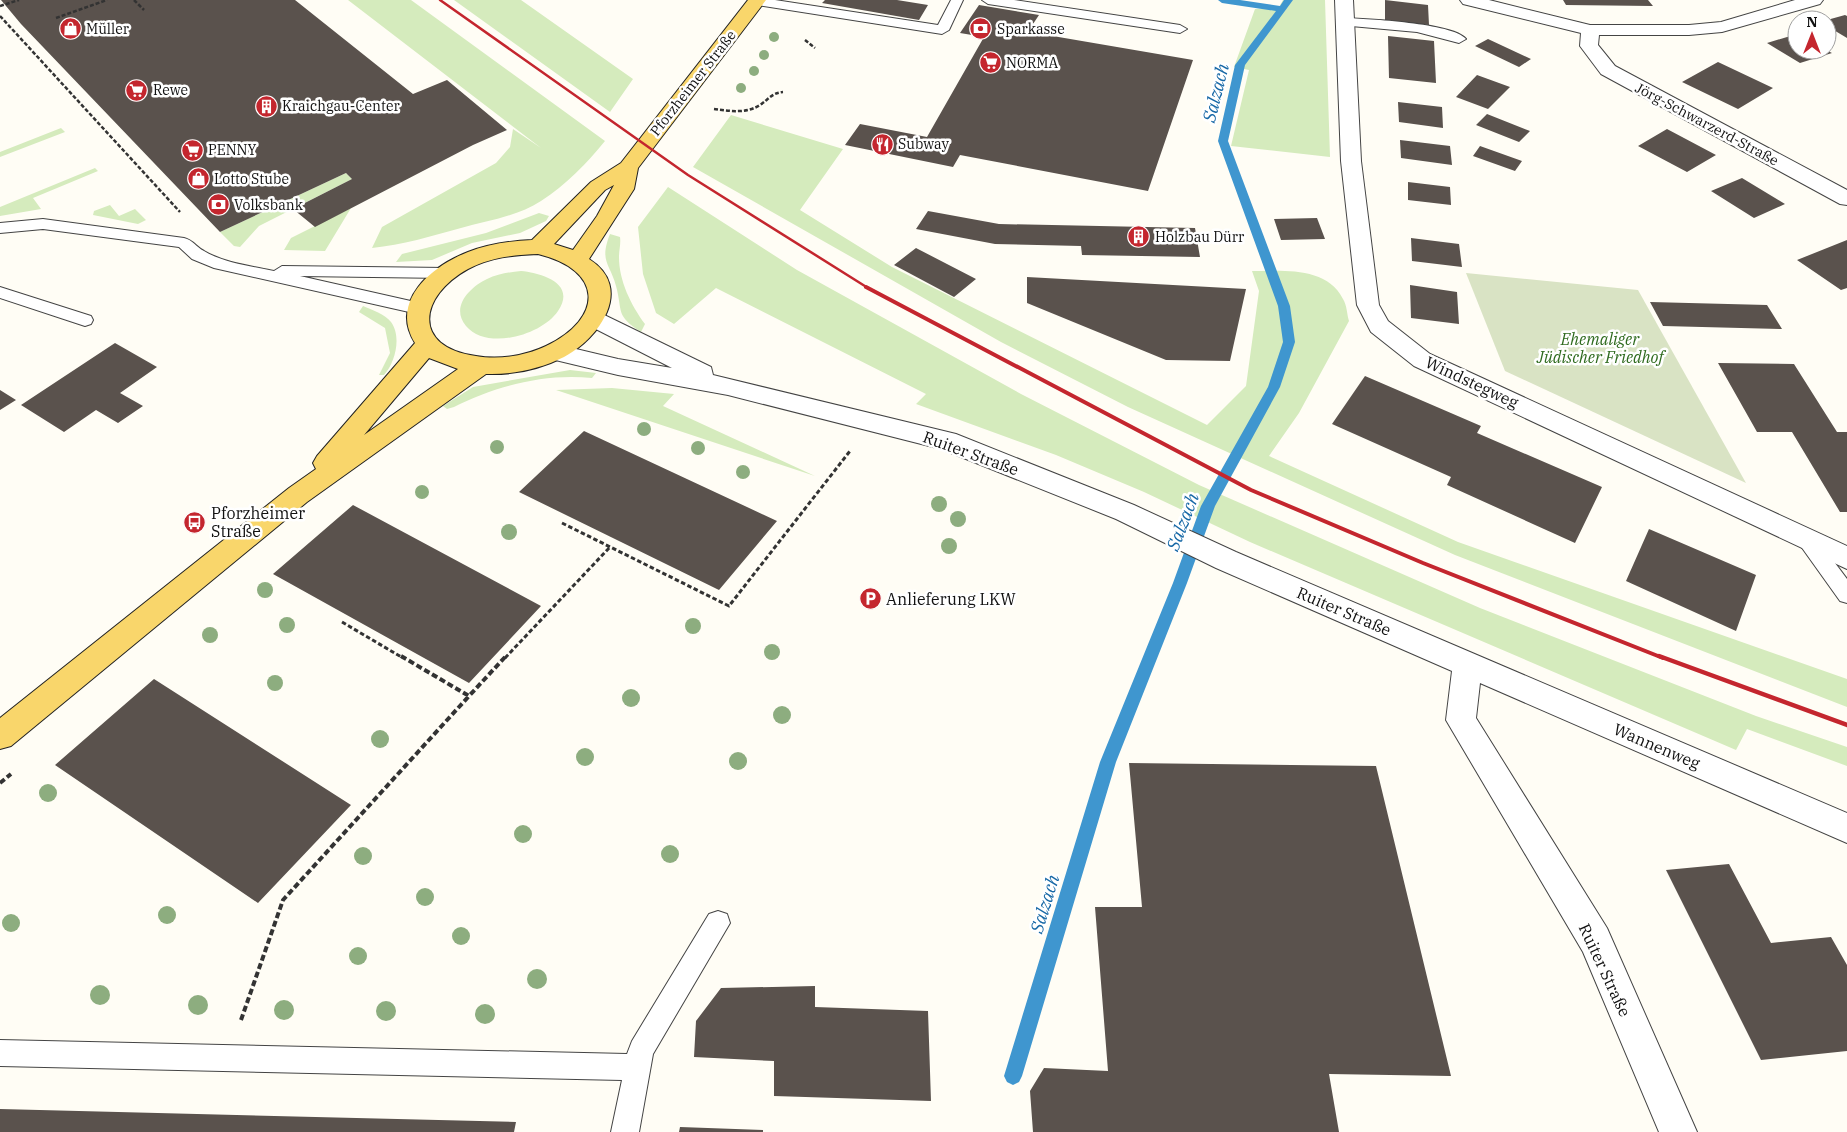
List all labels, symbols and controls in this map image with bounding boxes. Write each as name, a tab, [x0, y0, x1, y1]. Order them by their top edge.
north arrow	[1787, 10, 1837, 60]
text: N	[1806, 13, 1818, 31]
shop icon: Müller	[58, 17, 82, 41]
bank icon: Sparkasse	[969, 17, 993, 41]
place label: Müller	[86, 20, 130, 38]
place label: Sparkasse	[997, 20, 1065, 38]
street label: Pforzheimer Straße	[646, 27, 740, 139]
supermarket icon: NORMA	[978, 51, 1002, 75]
place label: NORMA	[1006, 54, 1059, 72]
water label: Salzach	[1197, 61, 1234, 126]
supermarket icon: Rewe	[125, 78, 149, 102]
street label: Jörg-Schwarzerd-Straße	[1632, 79, 1782, 169]
place label: Rewe	[153, 81, 188, 99]
building icon: Kraichgau-Center	[254, 94, 278, 118]
place label: Kraichgau-Center	[282, 97, 400, 115]
restaurant icon: Subway	[870, 132, 894, 156]
place label: Subway	[898, 135, 949, 153]
supermarket icon: PENNY	[180, 138, 204, 162]
place label: PENNY	[208, 141, 257, 159]
shop icon: Lotto Stube	[186, 167, 210, 191]
place label: Lotto Stube	[214, 170, 289, 188]
bank icon: Volksbank	[206, 193, 230, 217]
place label: Volksbank	[234, 196, 304, 214]
building icon: Holzbau Dürr	[1127, 225, 1151, 249]
place label: Holzbau Dürr	[1155, 228, 1245, 246]
park label: Ehemaliger Jüdischer Friedhof	[1536, 329, 1666, 367]
street label: Windstegweg	[1422, 352, 1522, 412]
street label: Ruiter Straße	[920, 426, 1022, 480]
water label: Salzach	[1161, 490, 1204, 555]
place label: Pforzheimer Straße	[211, 503, 305, 541]
bus stop icon: Pforzheimer Straße	[183, 510, 207, 534]
street label: Ruiter Straße	[1294, 582, 1394, 640]
parking icon: Anlieferung LKW	[858, 587, 882, 611]
place label: Anlieferung LKW	[886, 589, 1016, 609]
street label: Wannenweg	[1611, 719, 1704, 773]
water label: Salzach	[1024, 872, 1064, 937]
street label: Ruiter Straße	[1575, 920, 1635, 1020]

